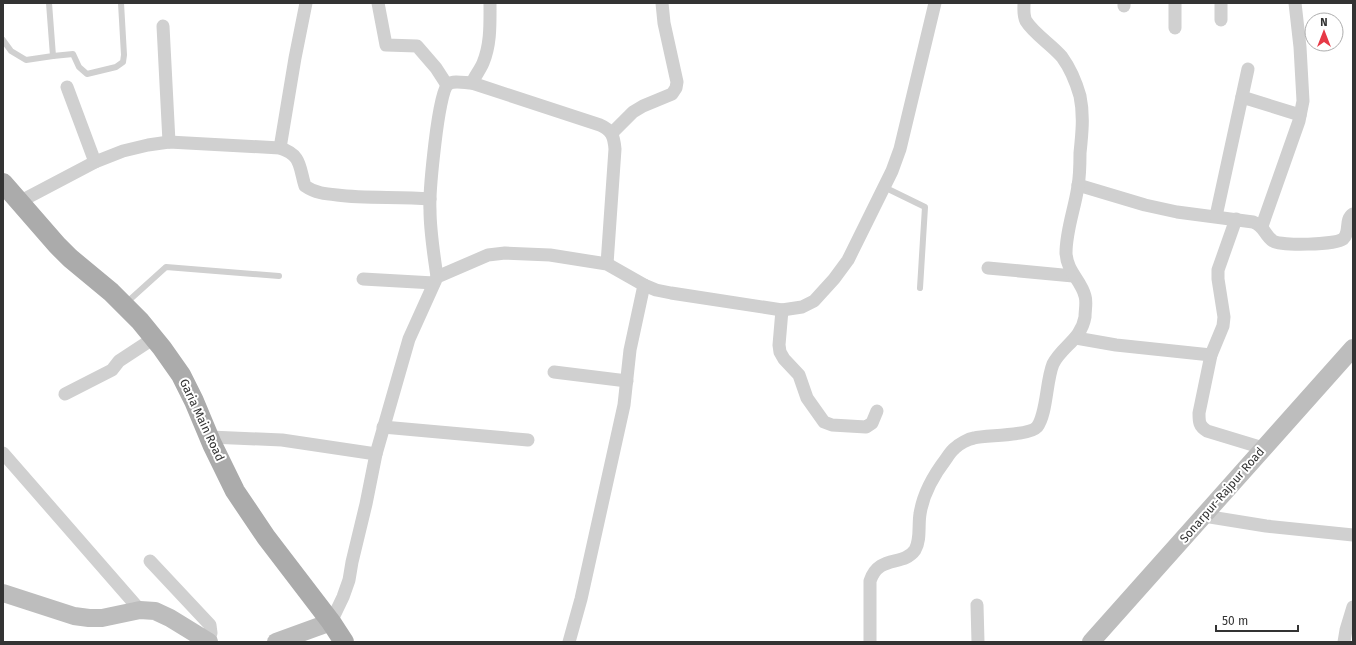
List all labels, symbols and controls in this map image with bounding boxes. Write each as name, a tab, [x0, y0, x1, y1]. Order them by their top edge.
north arrow	[1304, 12, 1344, 52]
text: N	[1320, 16, 1328, 29]
street label: Garia Main Road	[177, 377, 227, 463]
street label: Sonarpur-Rajpur Road	[1177, 445, 1267, 545]
scale bar	[1216, 607, 1298, 633]
text: 50 m	[1222, 614, 1248, 628]

